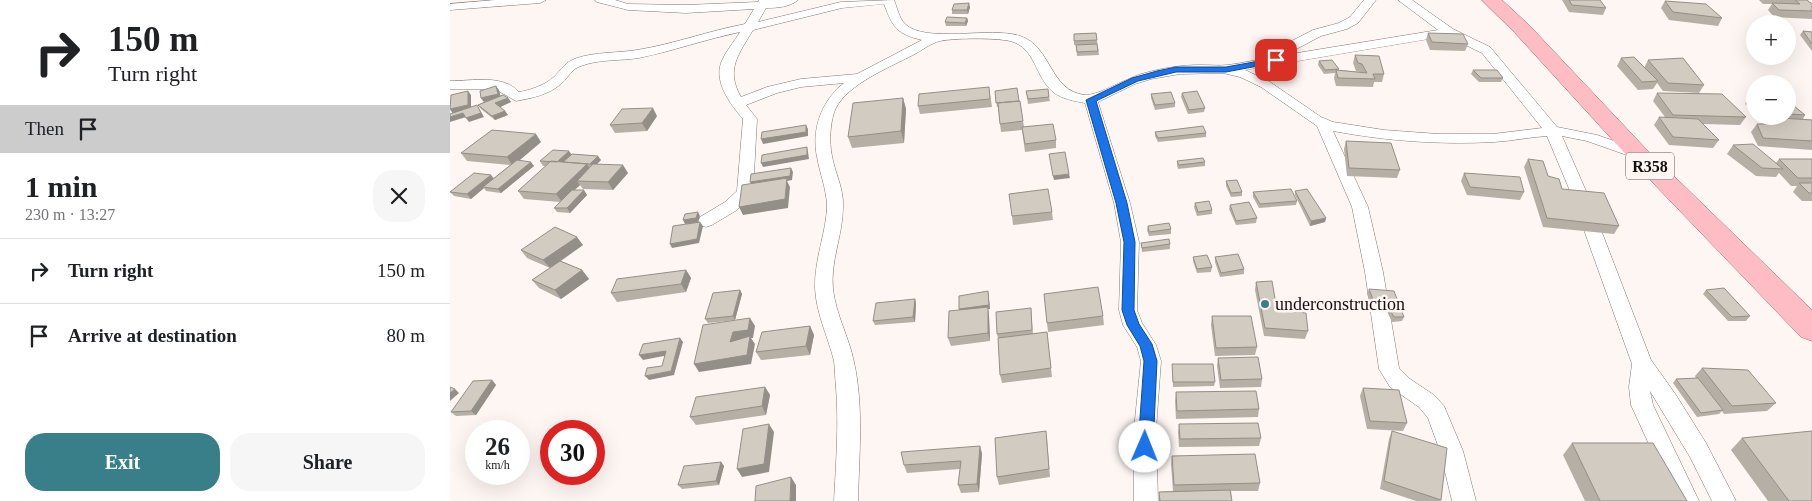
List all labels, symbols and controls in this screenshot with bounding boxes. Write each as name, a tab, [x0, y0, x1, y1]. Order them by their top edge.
map controls	[1746, 15, 1796, 125]
button: +	[1746, 15, 1796, 65]
icon: right	[25, 20, 90, 85]
text: 150 m	[108, 20, 198, 59]
pin	[1255, 39, 1297, 81]
icon: arrive	[1262, 46, 1290, 74]
text: Turn right	[108, 61, 197, 86]
button: −	[1746, 75, 1796, 125]
icon: arrive	[74, 115, 102, 143]
text: Then	[25, 118, 64, 139]
road number: R358	[1626, 153, 1674, 180]
text: 1 min	[25, 170, 98, 203]
button: close	[373, 170, 425, 222]
text: 230 m · 13:27	[25, 206, 115, 223]
icon: right	[25, 257, 53, 285]
text: Turn right	[68, 260, 153, 281]
text: 150 m	[377, 260, 425, 281]
place label: underconstruction	[1275, 294, 1405, 314]
marker: underconstruction	[1259, 298, 1271, 310]
icon: arrive	[25, 322, 53, 350]
text: Arrive at destination	[68, 325, 237, 346]
text: 80 m	[386, 325, 425, 346]
speed limit sign: 30	[540, 420, 605, 485]
position arrow	[1118, 420, 1170, 472]
button: Exit	[25, 433, 220, 491]
button: Share	[230, 433, 425, 491]
text: 26	[485, 433, 510, 460]
text: km/h	[485, 458, 510, 472]

